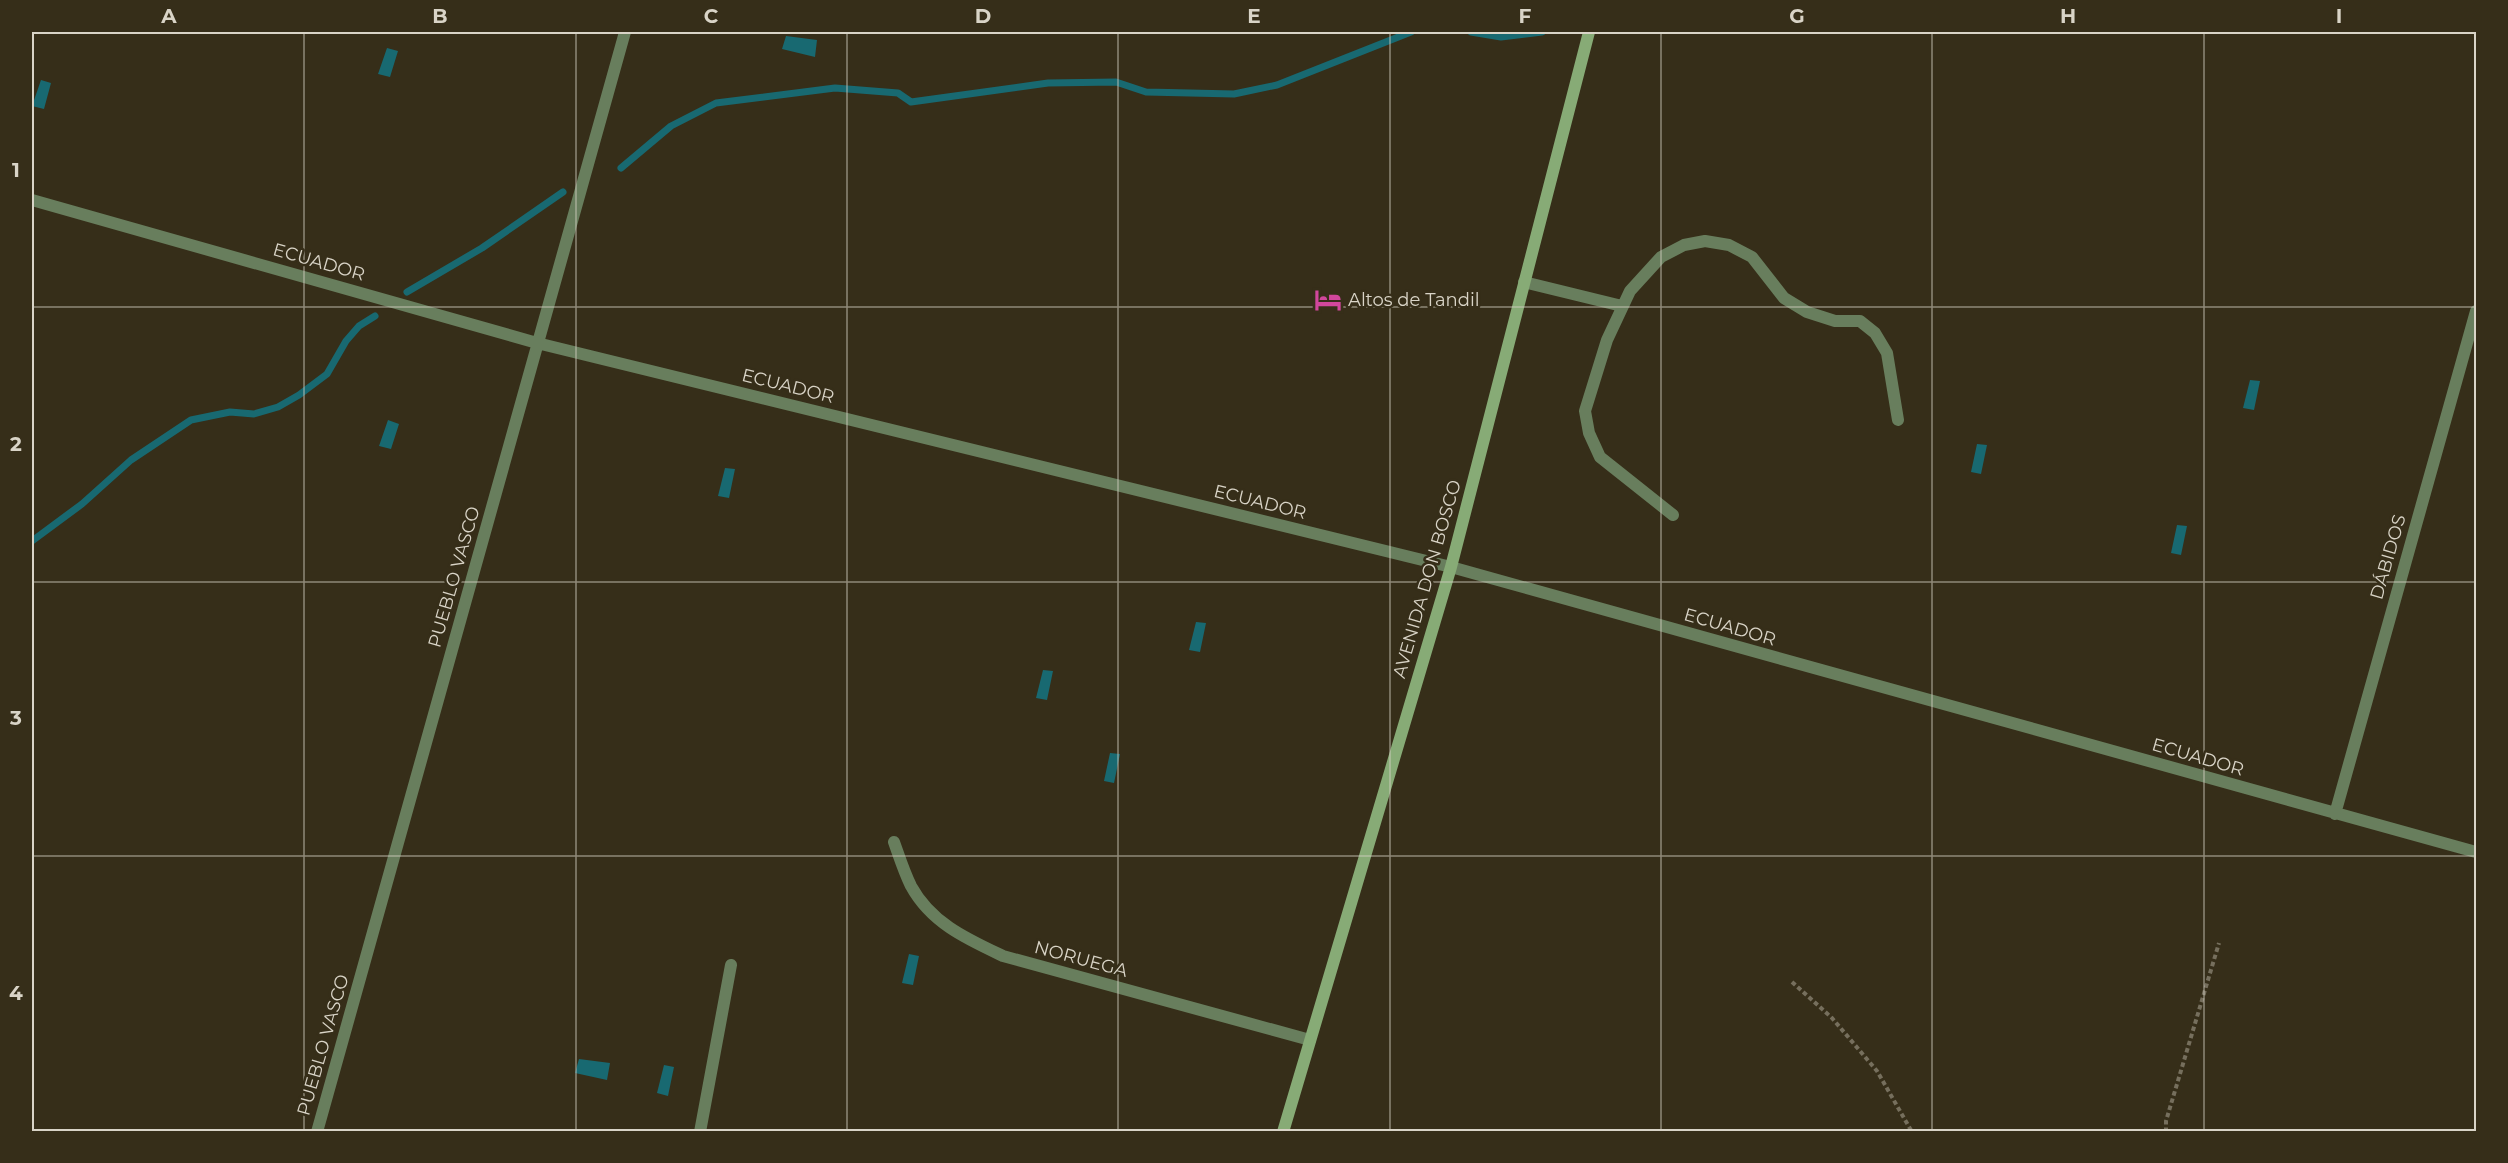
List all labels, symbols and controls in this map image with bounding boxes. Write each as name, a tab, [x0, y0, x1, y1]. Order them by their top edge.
text: A	[160, 4, 177, 28]
text: B	[432, 4, 448, 28]
text: C	[704, 4, 719, 28]
text: D	[975, 4, 991, 28]
text: E	[1247, 4, 1261, 28]
text: F	[1519, 4, 1532, 28]
text: G	[1789, 4, 1805, 28]
text: H	[2060, 4, 2076, 28]
text: I	[2336, 4, 2342, 28]
text: 1	[12, 158, 20, 182]
street label: ECUADOR	[270, 238, 368, 286]
hotel icon: Altos de Tandil	[1313, 285, 1343, 315]
place label: Altos de Tandil	[1348, 289, 1480, 311]
street label: ECUADOR	[739, 364, 837, 408]
text: 2	[10, 432, 22, 456]
street label: AVENIDA DON BOSCO	[1388, 477, 1466, 681]
street label: ECUADOR	[1211, 480, 1309, 524]
street label: PUEBLO VASCO	[423, 504, 485, 650]
street label: DÁBIDOS	[2365, 512, 2411, 602]
street label: ECUADOR	[1681, 603, 1779, 651]
text: 3	[9, 706, 22, 730]
street label: ECUADOR	[2149, 733, 2247, 781]
street label: NORUEGA	[1032, 936, 1130, 982]
street label: PUEBLO VASCO	[292, 972, 354, 1118]
text: 4	[9, 981, 23, 1005]

